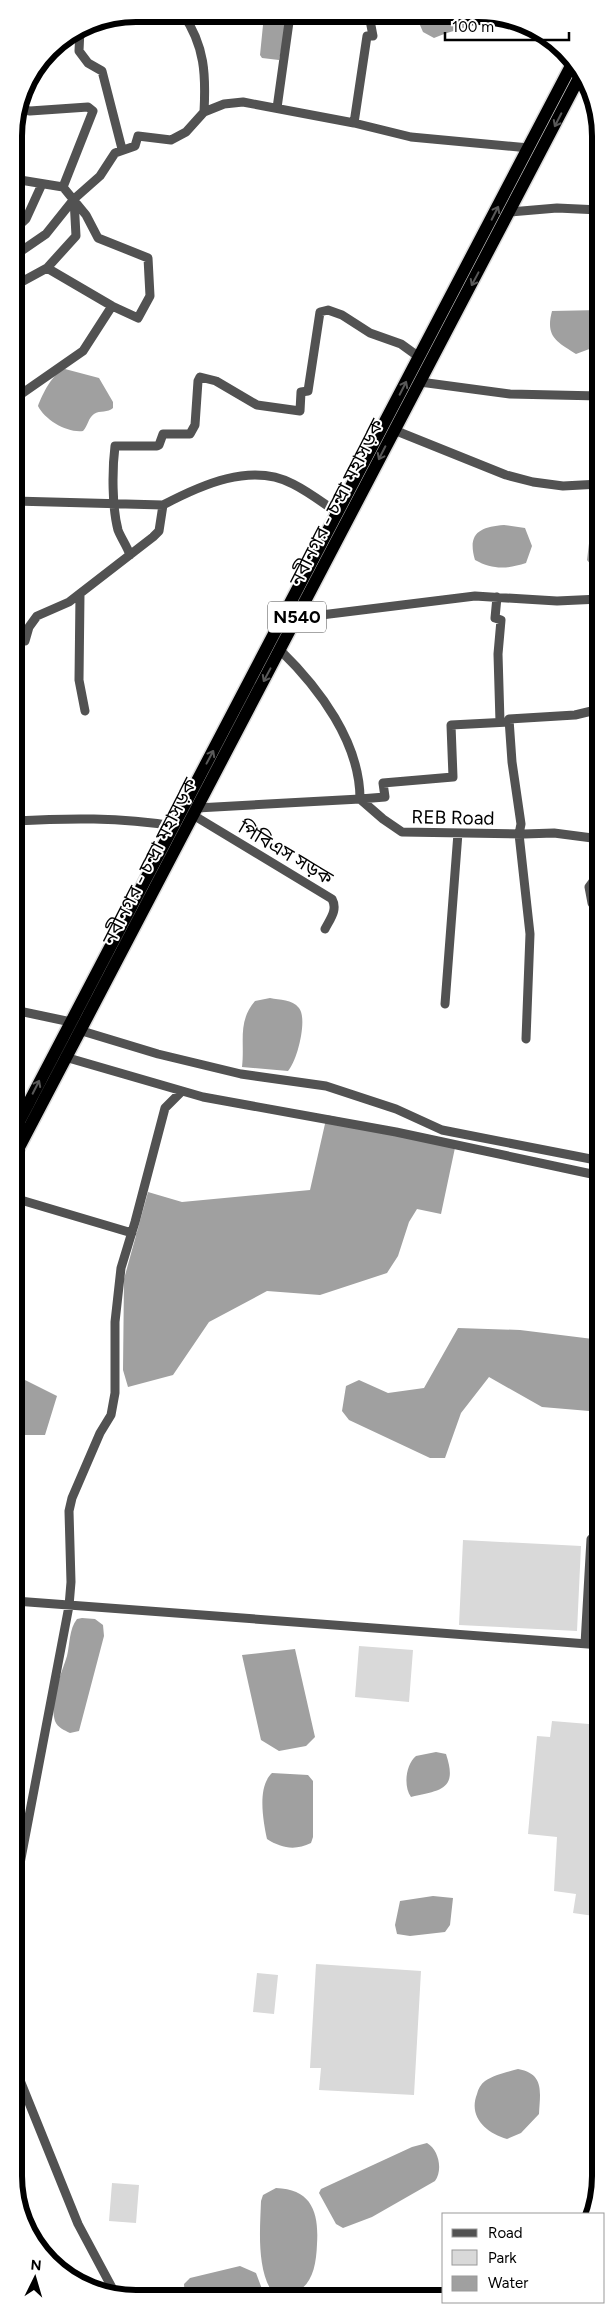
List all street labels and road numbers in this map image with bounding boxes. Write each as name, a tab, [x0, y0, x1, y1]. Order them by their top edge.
street label: নবীনগর - চন্দ্রা মহাসড়ক	[284, 414, 389, 590]
road number: N540	[268, 602, 326, 632]
street label: নবীনগর - চন্দ্রা মহাসড়ক	[97, 773, 202, 949]
street label: REB Road	[411, 805, 495, 830]
street label: পিবিএস সড়ক	[233, 815, 338, 890]

